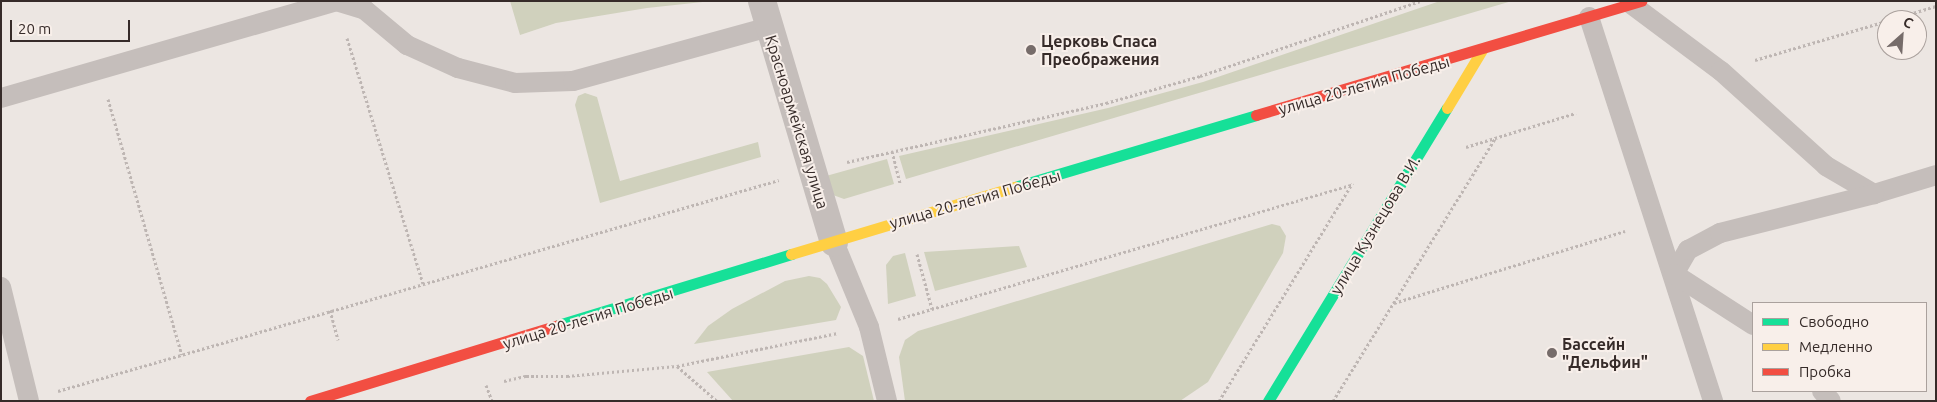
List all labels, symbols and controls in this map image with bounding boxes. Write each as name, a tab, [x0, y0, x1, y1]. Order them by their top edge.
scale bar	[12, 10, 132, 42]
north arrow	[1877, 10, 1927, 60]
text: С	[1901, 13, 1916, 32]
text: 20 m	[18, 20, 51, 37]
place label: Церковь Спаса Преображения	[1041, 31, 1159, 69]
street label: Красноармейская улица	[761, 33, 833, 211]
marker: Церковь Спаса Преображения	[1025, 44, 1037, 56]
street label: улица 20-летия Победы	[1276, 51, 1452, 119]
street label: улица Кузнецова В.И.	[1326, 152, 1424, 298]
street label: улица 20-летия Победы	[887, 165, 1063, 233]
street label: улица 20-летия Победы	[501, 283, 675, 353]
legend	[1752, 302, 1927, 392]
text: Свободно	[1799, 313, 1869, 330]
place label: Бассейн "Дельфин"	[1562, 334, 1648, 372]
text: Медленно	[1799, 338, 1873, 355]
marker: Бассейн "Дельфин"	[1546, 347, 1558, 359]
text: Пробка	[1799, 363, 1851, 380]

